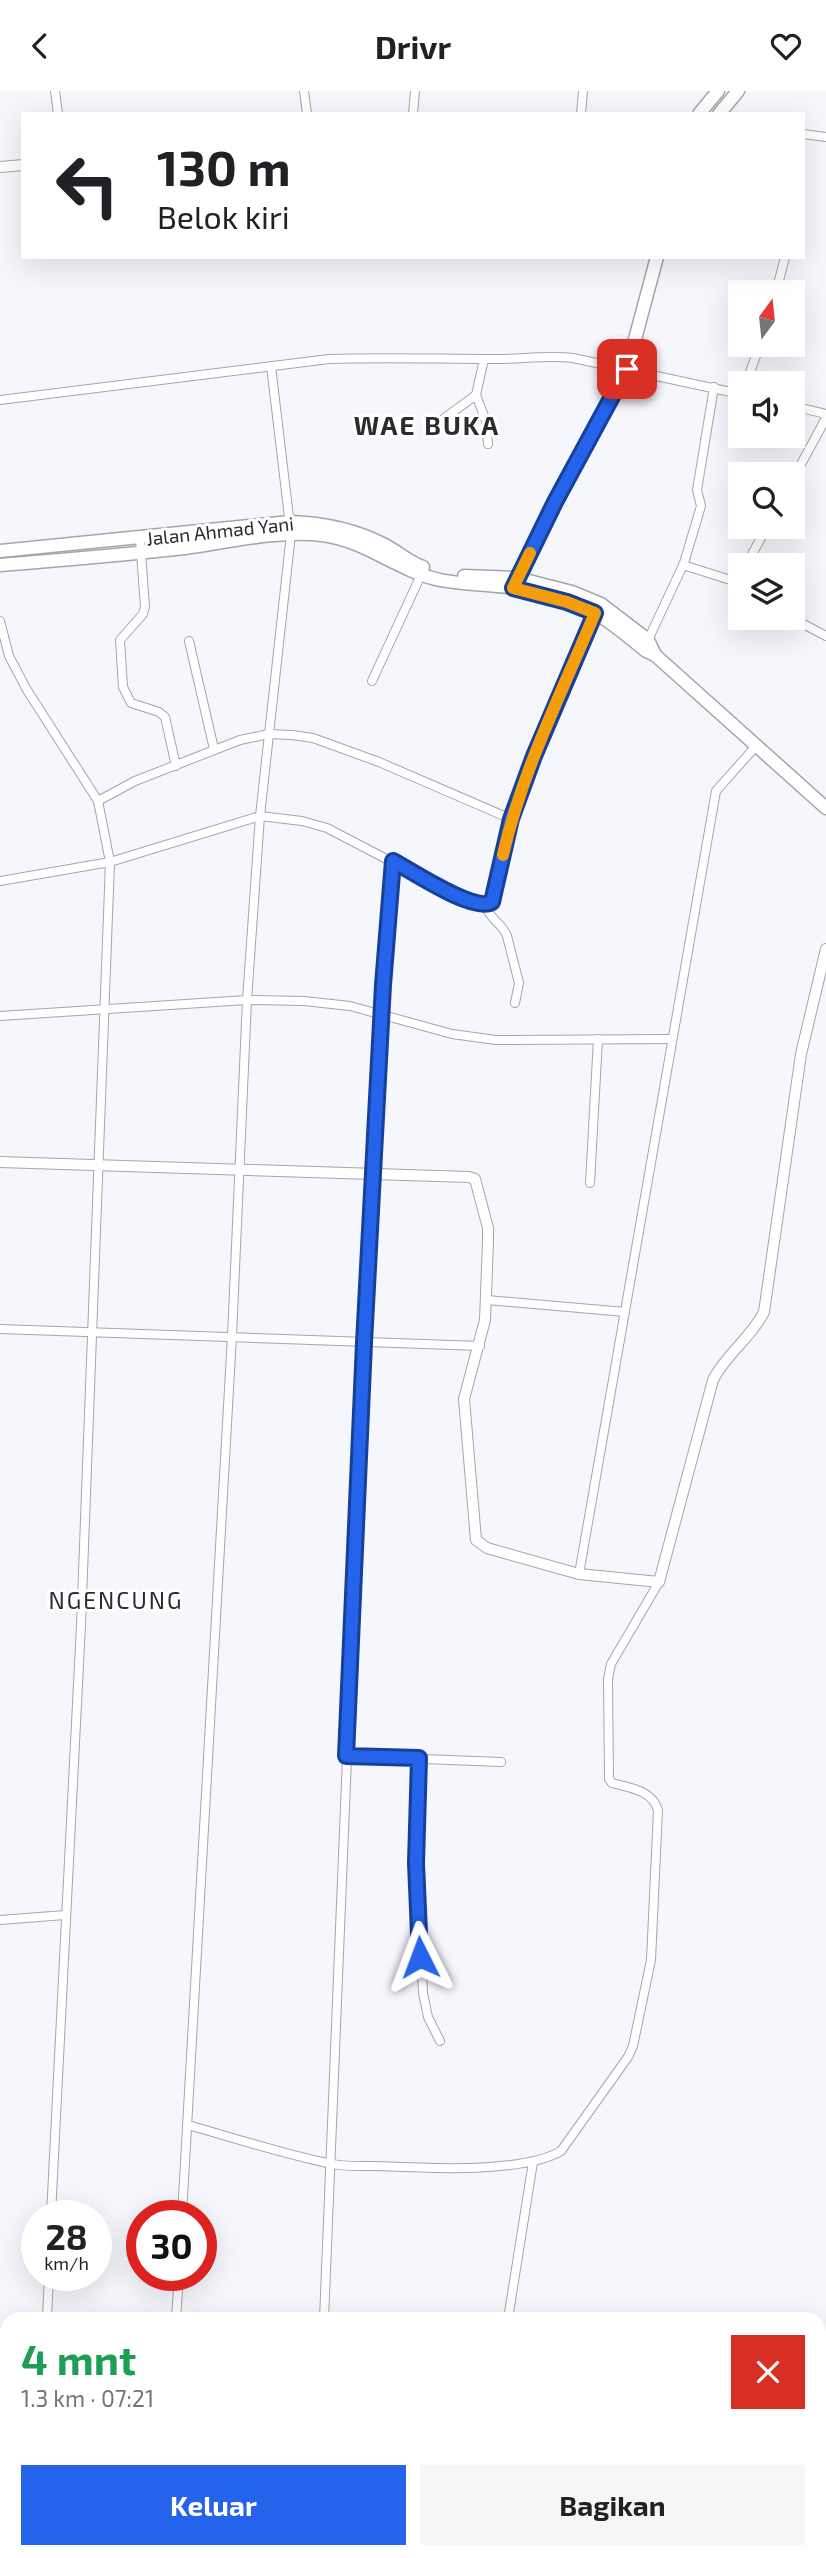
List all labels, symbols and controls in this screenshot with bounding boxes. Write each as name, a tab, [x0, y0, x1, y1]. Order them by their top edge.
icon: back	[21, 27, 59, 65]
text: Drivr	[375, 27, 451, 65]
icon: heart	[767, 27, 805, 65]
text: 130 m	[157, 137, 291, 196]
icon: left	[42, 140, 133, 231]
text: Belok kiri	[157, 197, 290, 235]
north arrow	[728, 280, 805, 357]
map controls	[728, 280, 805, 630]
pin	[597, 339, 657, 399]
icon: arrive	[608, 350, 646, 388]
button: sound	[728, 371, 805, 448]
district label: WAE BUKA	[354, 409, 500, 440]
button: search	[728, 462, 805, 539]
street label: Jalan Ahmad Yani	[145, 511, 295, 550]
button: layers	[728, 553, 805, 630]
district label: NGENCUNG	[49, 1586, 183, 1614]
position arrow	[383, 1920, 457, 1994]
speed limit sign: 30	[126, 2200, 217, 2291]
text: 28	[45, 2215, 88, 2257]
text: km/h	[44, 2252, 89, 2274]
text: 4 mnt	[21, 2333, 136, 2383]
button: close	[731, 2335, 805, 2409]
text: 1.3 km · 07:21	[21, 2384, 154, 2412]
button: Keluar	[21, 2465, 406, 2545]
button: Bagikan	[420, 2465, 805, 2545]

